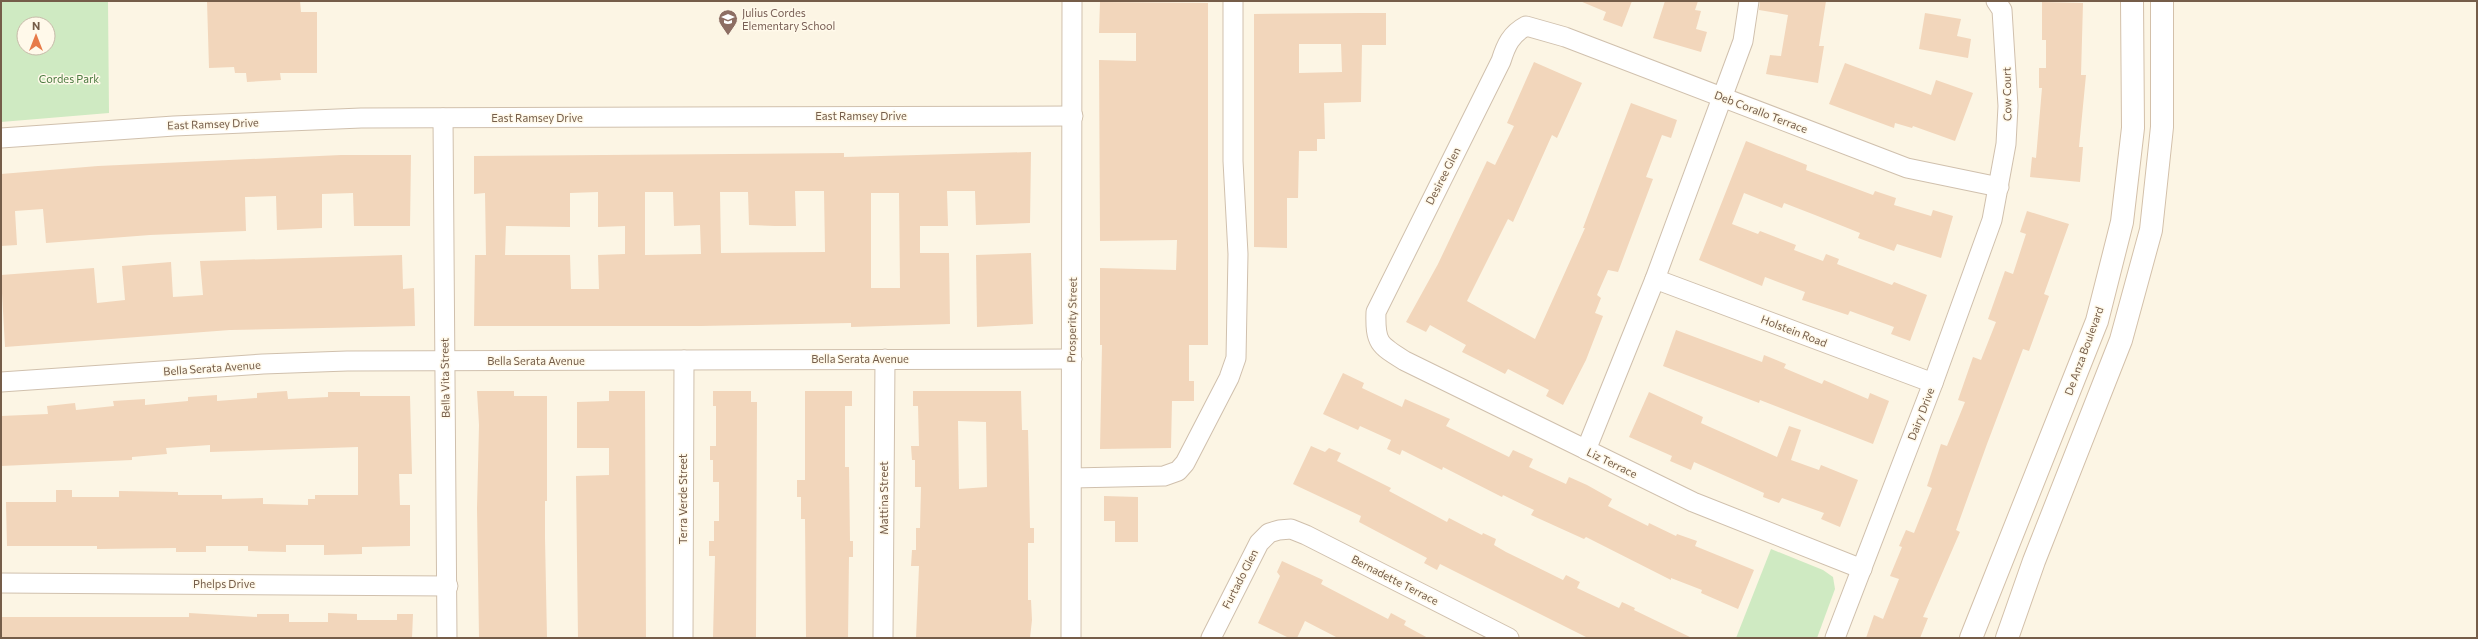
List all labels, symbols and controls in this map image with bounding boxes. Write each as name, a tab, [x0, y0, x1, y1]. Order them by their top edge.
place label: Julius Cordes Elementary School	[742, 6, 835, 32]
school or university icon: Julius Cordes Elementary School	[717, 8, 739, 36]
north arrow	[16, 16, 56, 56]
text: N	[32, 19, 40, 32]
street label: Cow Court	[2000, 66, 2013, 121]
park label: Cordes Park	[39, 72, 99, 85]
street label: Deb Corallo Terrace	[1713, 88, 1810, 135]
street label: East Ramsey Drive	[815, 109, 907, 122]
street label: East Ramsey Drive	[491, 111, 583, 124]
street label: East Ramsey Drive	[167, 115, 259, 132]
street label: Desiree Glen	[1423, 145, 1463, 207]
street label: Prosperity Street	[1064, 277, 1079, 363]
street label: De Anza Boulevard	[2061, 305, 2106, 397]
street label: Holstein Road	[1759, 312, 1829, 349]
street label: Bella Vita Street	[437, 337, 452, 418]
street label: Bella Serata Avenue	[811, 352, 909, 365]
street label: Bella Serata Avenue	[487, 354, 585, 367]
street label: Bella Serata Avenue	[163, 358, 261, 377]
street label: Dairy Drive	[1905, 385, 1937, 442]
street label: Liz Terrace	[1585, 445, 1640, 480]
street label: Terra Verde Street	[676, 453, 689, 544]
street label: Mattina Street	[877, 461, 890, 535]
street label: Furtado Glen	[1219, 547, 1260, 611]
street label: Bernadette Terrace	[1350, 552, 1441, 607]
street label: Phelps Drive	[193, 577, 255, 590]

